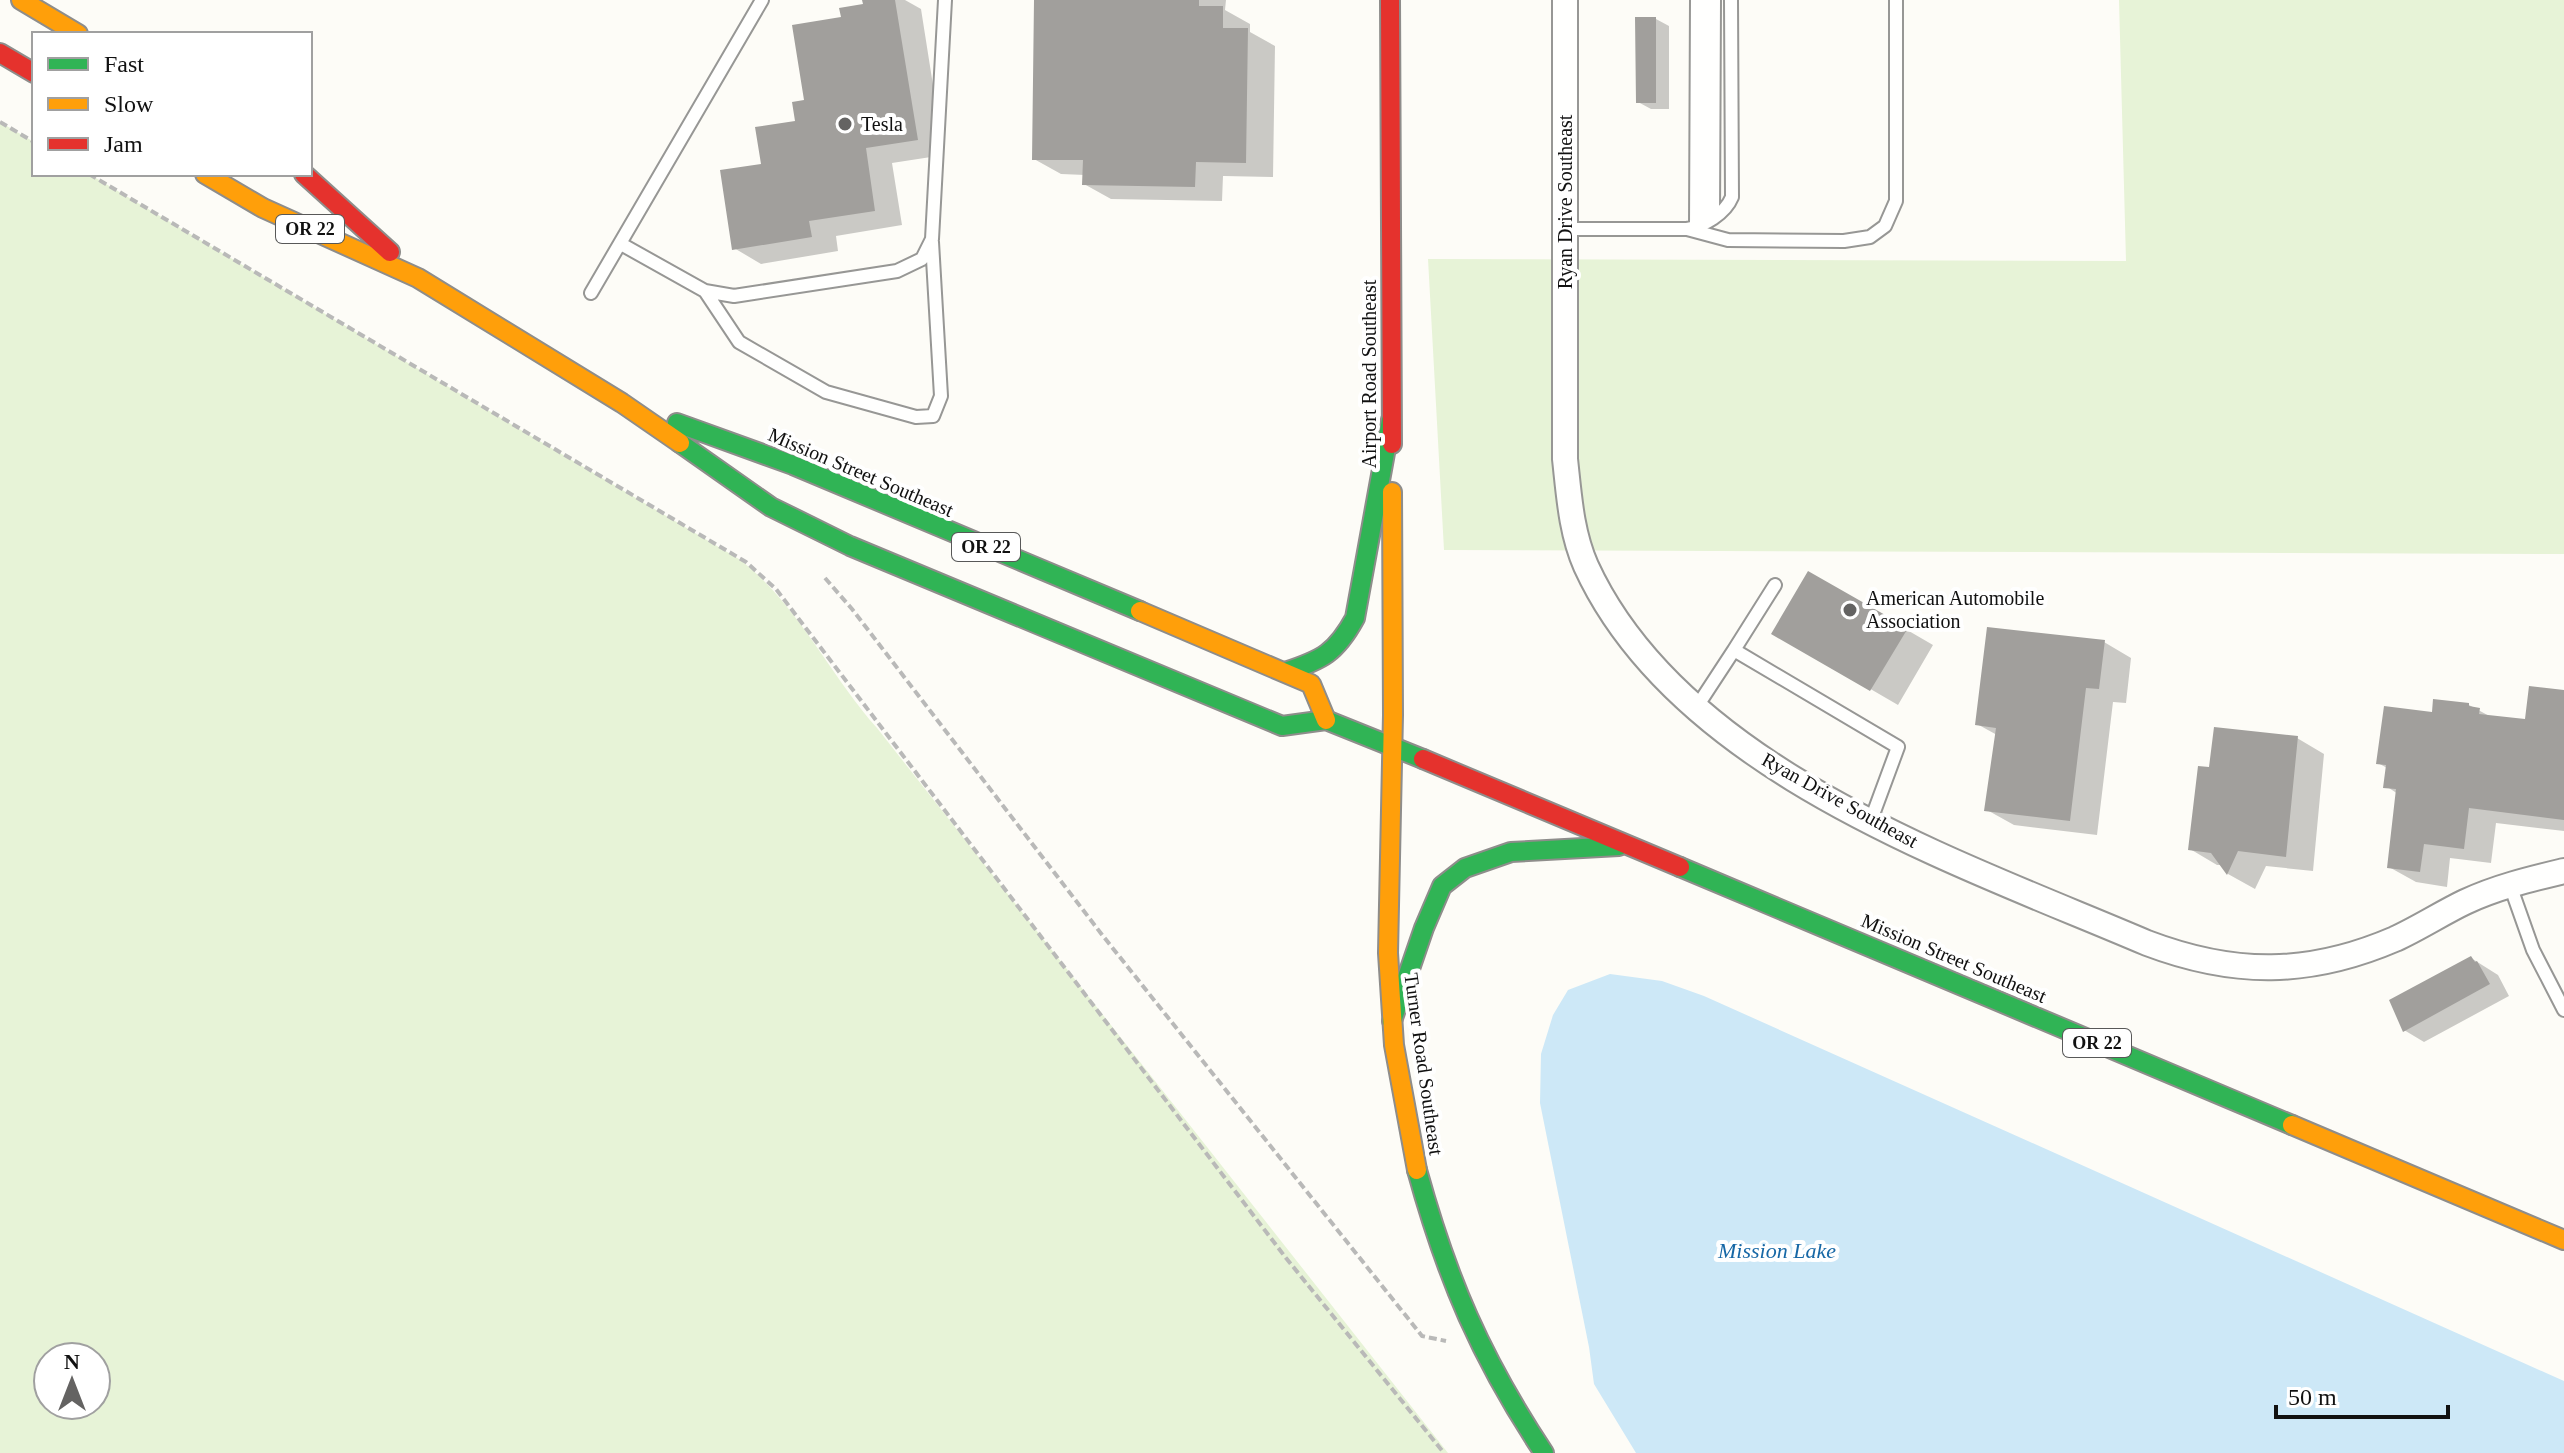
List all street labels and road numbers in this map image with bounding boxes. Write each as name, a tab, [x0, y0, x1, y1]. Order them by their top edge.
street label: Ryan Drive Southeast	[1554, 114, 1577, 289]
road number: OR 22	[276, 215, 344, 243]
street label: Airport Road Southeast	[1358, 279, 1381, 468]
street label: Mission Street Southeast	[765, 423, 957, 521]
road number: OR 22	[952, 533, 1020, 561]
street label: Ryan Drive Southeast	[1758, 748, 1922, 853]
street label: Mission Street Southeast	[1858, 909, 2050, 1007]
street label: Turner Road Southeast	[1400, 972, 1448, 1157]
road number: OR 22	[2063, 1029, 2131, 1057]

